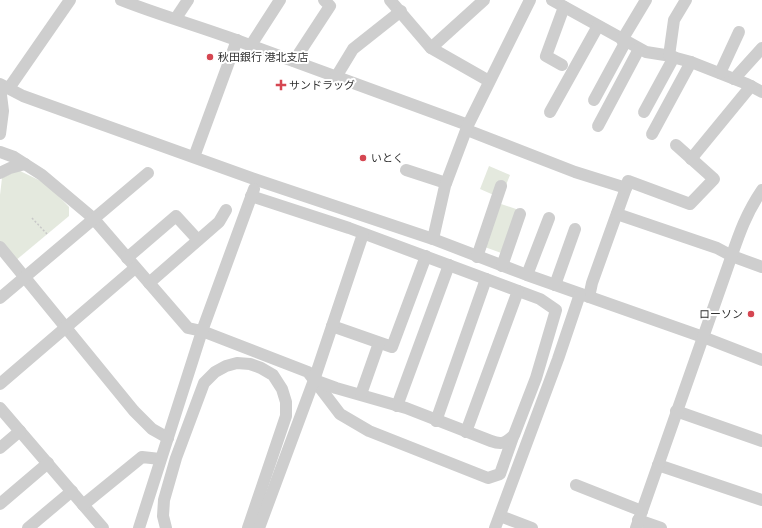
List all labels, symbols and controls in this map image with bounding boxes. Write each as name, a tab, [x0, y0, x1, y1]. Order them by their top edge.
place label: 秋田銀行 港北支店	[218, 51, 309, 64]
marker: 秋田銀行 港北支店	[205, 52, 215, 62]
place label: サンドラッグ	[289, 79, 355, 92]
marker: サンドラッグ	[276, 80, 286, 90]
place label: いとく	[371, 152, 404, 165]
marker: いとく	[358, 153, 368, 163]
place label: ローソン	[699, 308, 743, 321]
marker: ローソン	[746, 309, 756, 319]

